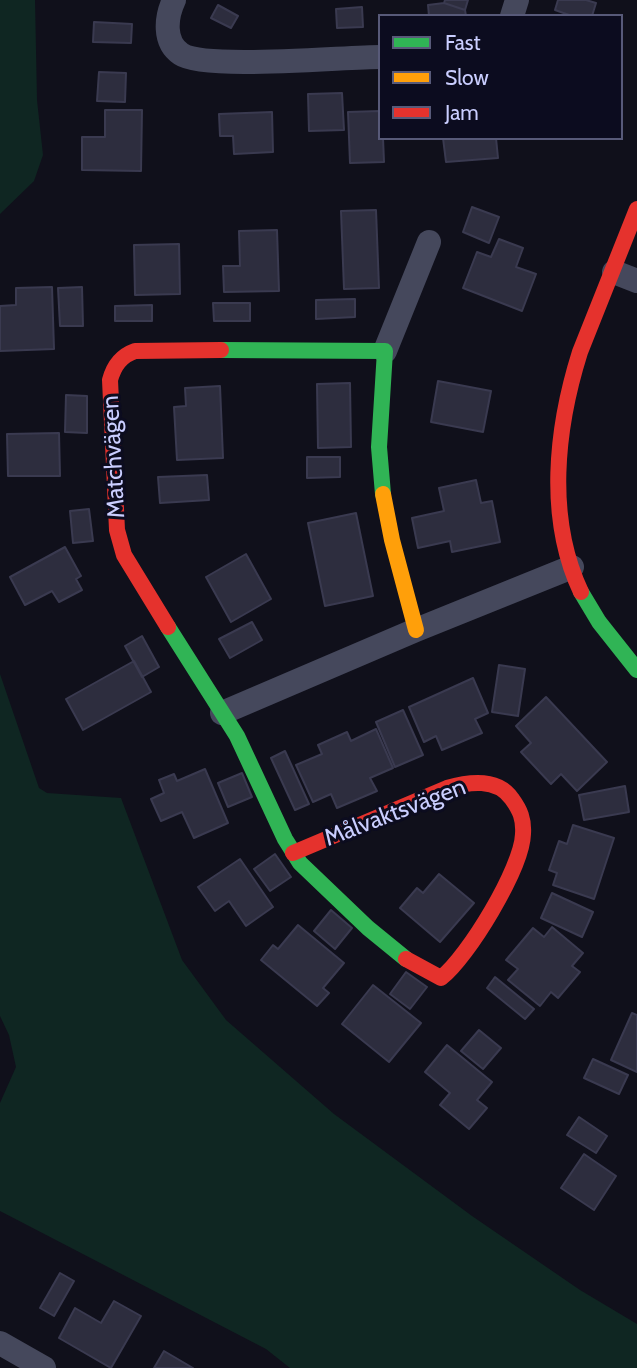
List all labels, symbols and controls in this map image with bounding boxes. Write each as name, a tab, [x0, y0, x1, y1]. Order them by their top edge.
legend	[378, 14, 623, 140]
text: Fast	[445, 30, 481, 55]
text: Slow	[445, 65, 489, 90]
text: Jam	[445, 100, 479, 125]
street label: Matchvägen	[96, 395, 132, 519]
street label: Målvaktsvägen	[320, 773, 470, 853]

